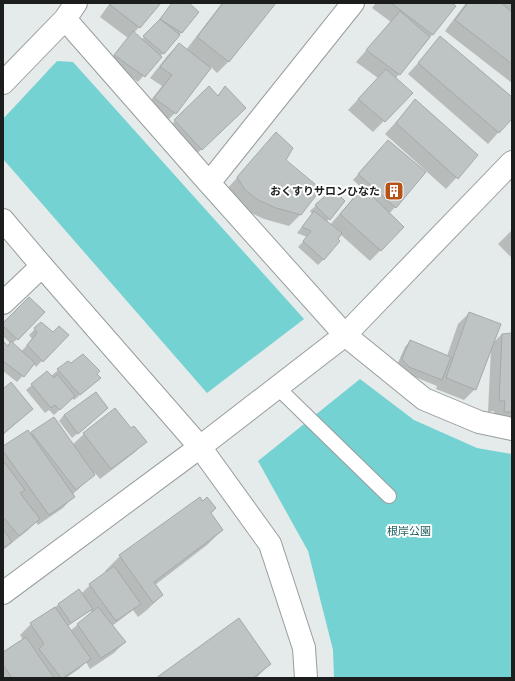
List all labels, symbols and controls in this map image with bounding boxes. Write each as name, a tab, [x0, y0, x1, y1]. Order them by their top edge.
building icon: おくすりサロンひなた	[383, 180, 405, 202]
place label: おくすりサロンひなた	[270, 184, 380, 198]
park label: 根岸公園	[387, 524, 431, 538]

